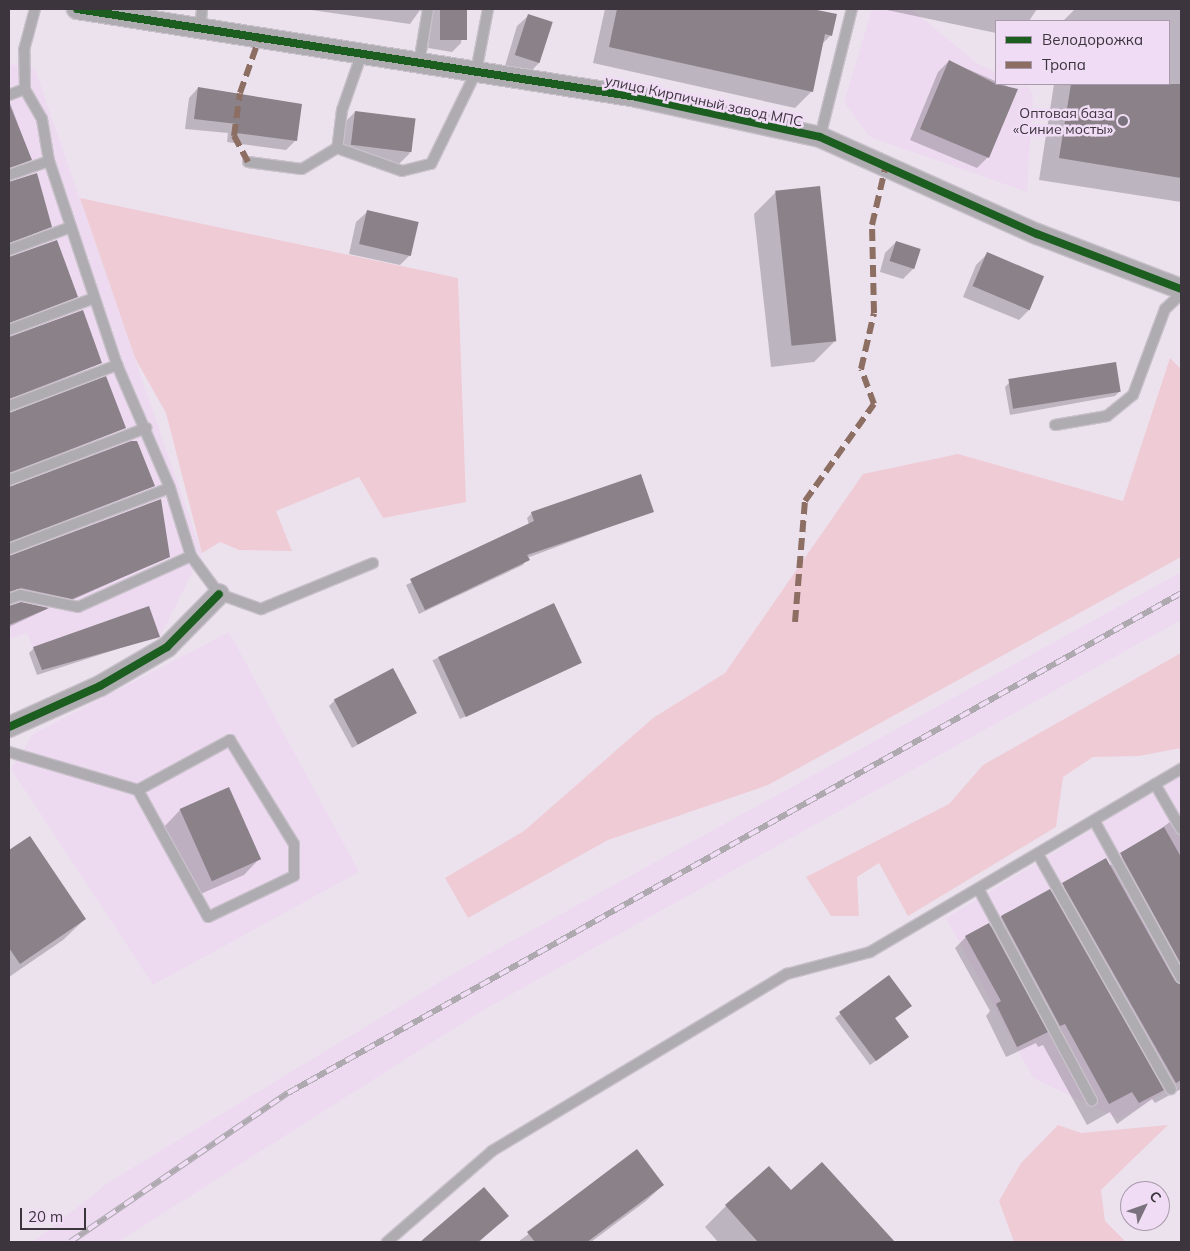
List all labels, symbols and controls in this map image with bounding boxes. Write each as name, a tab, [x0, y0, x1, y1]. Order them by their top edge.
legend	[995, 20, 1170, 85]
text: Велодорожка	[1042, 30, 1143, 49]
text: Тропа	[1042, 55, 1086, 74]
street label: улица Кирпичный завод МПС	[604, 72, 804, 130]
place label: Оптовая база «Синие мосты»	[1013, 105, 1113, 138]
marker: Оптовая база «Синие мосты»	[1117, 115, 1129, 127]
north arrow	[1120, 1181, 1170, 1231]
text: С	[1146, 1187, 1165, 1206]
scale bar	[22, 1198, 89, 1230]
text: 20 m	[28, 1207, 63, 1226]

